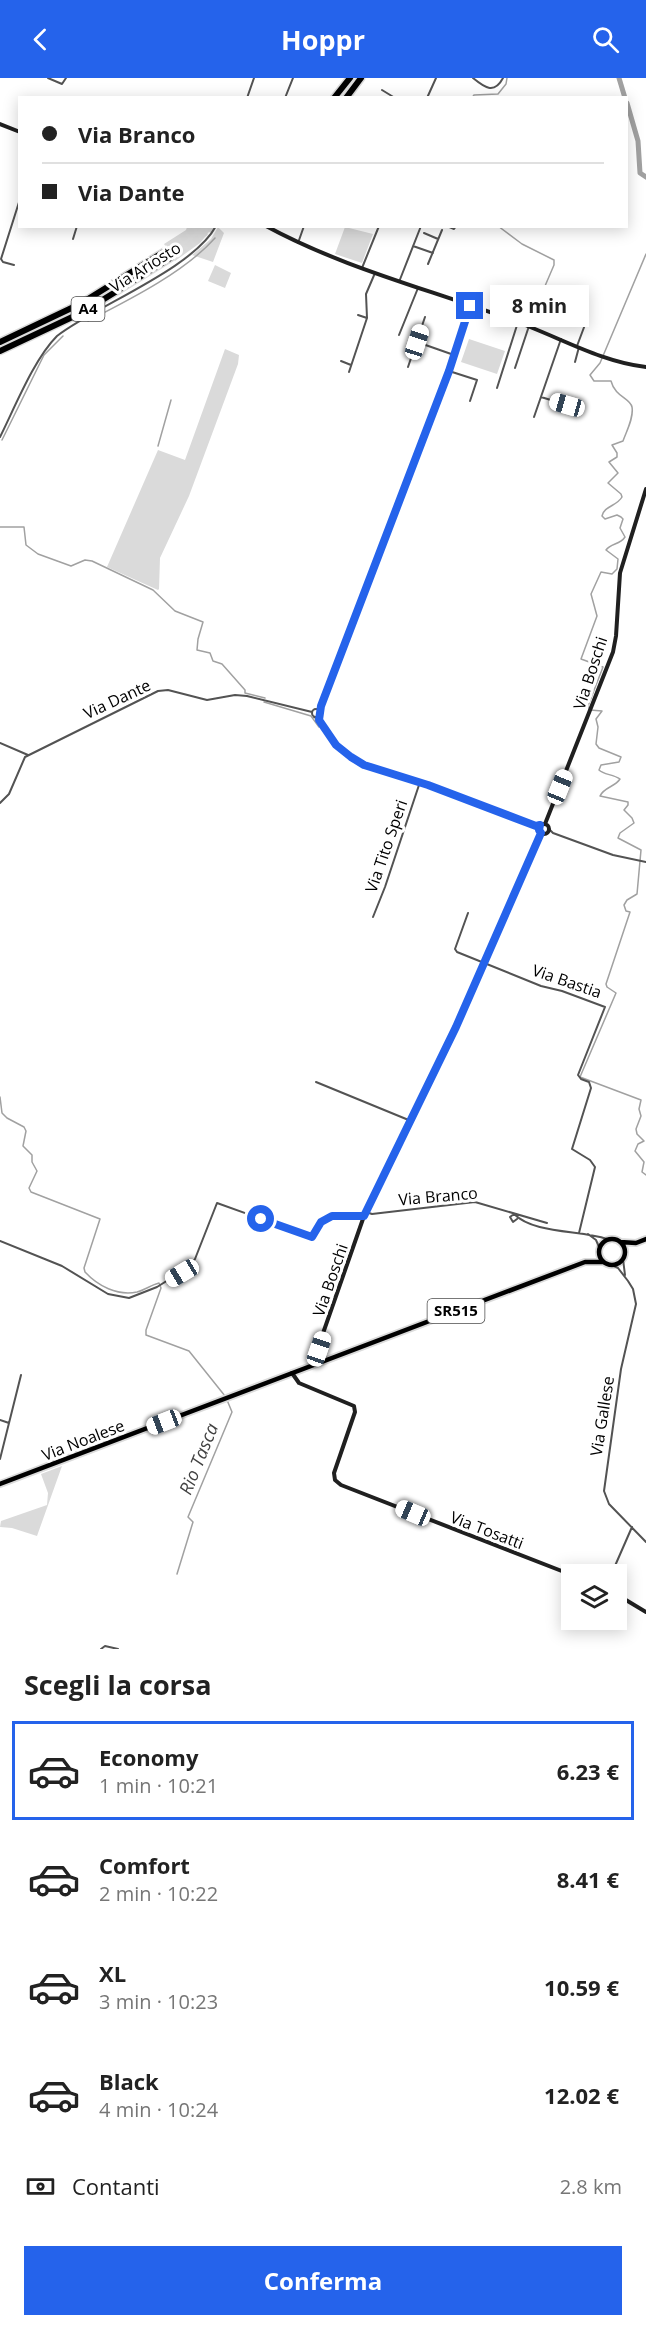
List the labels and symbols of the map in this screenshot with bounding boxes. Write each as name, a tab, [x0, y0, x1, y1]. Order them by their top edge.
street label: Via Ariosto	[105, 236, 185, 298]
callout: 8 min	[491, 285, 590, 327]
route end	[456, 292, 483, 319]
road number: A4	[72, 297, 104, 321]
car	[403, 322, 431, 362]
car	[547, 391, 587, 419]
street label: Via Boschi	[568, 634, 612, 712]
street label: Via Dante	[80, 674, 154, 724]
car	[545, 767, 575, 807]
street label: Via Tito Speri	[360, 797, 412, 895]
street label: Via Bastia	[529, 959, 605, 1003]
street label: Via Branco	[397, 1182, 479, 1210]
route start	[247, 1205, 274, 1232]
street label: Via Boschi	[307, 1241, 353, 1319]
car	[162, 1256, 202, 1290]
road number: SR515	[428, 1299, 484, 1323]
car	[305, 1329, 333, 1369]
street label: Via Gallese	[585, 1374, 619, 1458]
car	[144, 1407, 184, 1437]
street label: Via Noalese	[39, 1414, 127, 1466]
water label: Rio Tasca	[173, 1419, 223, 1498]
car	[393, 1498, 433, 1528]
street label: Via Tosatti	[447, 1506, 527, 1554]

